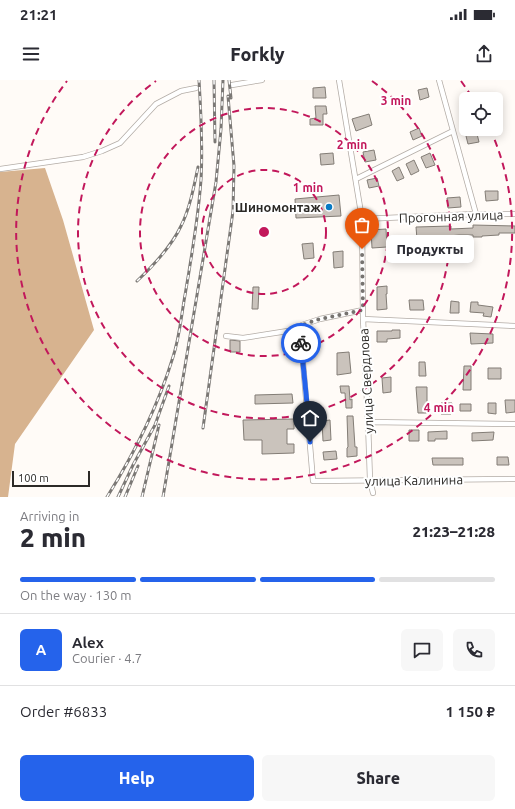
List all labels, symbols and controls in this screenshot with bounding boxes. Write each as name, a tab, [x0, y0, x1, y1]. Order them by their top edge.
text: 21:21	[20, 6, 58, 23]
icon: menu	[20, 43, 42, 65]
icon: share	[473, 43, 495, 65]
text: Forkly	[230, 44, 285, 64]
map controls	[459, 92, 503, 136]
button: locate	[459, 92, 503, 136]
text: 3 min	[381, 94, 411, 107]
text: 2 min	[337, 138, 367, 151]
text: 1 min	[293, 181, 323, 194]
place label: Шиномонтаж	[235, 200, 321, 214]
marker: Шиномонтаж	[324, 202, 334, 212]
street label: Прогонная улица	[399, 207, 503, 225]
pin	[345, 208, 379, 249]
icon: bag	[351, 214, 373, 236]
centre of rings	[257, 225, 271, 239]
callout: Продукты	[386, 235, 474, 263]
text: Продукты	[397, 242, 463, 256]
courier	[281, 323, 321, 363]
street label: улица Свердлова	[356, 328, 376, 434]
icon: bike	[290, 332, 312, 354]
pin	[293, 401, 327, 442]
text: 4 min	[424, 401, 454, 414]
icon: home	[299, 407, 321, 429]
scale bar	[12, 469, 90, 488]
text: 100 m	[18, 472, 49, 484]
street label: улица Калинина	[365, 472, 463, 488]
text: Arriving in	[20, 509, 79, 523]
text: 2 min	[20, 523, 86, 552]
text: 21:23–21:28	[412, 523, 495, 540]
text: On the way · 130 m	[20, 588, 132, 602]
button: chat	[401, 629, 443, 671]
button: phone	[453, 629, 495, 671]
text: Alex	[72, 634, 104, 651]
text: A	[36, 641, 46, 658]
text: Courier · 4.7	[72, 651, 142, 665]
text: Order #6833	[20, 703, 107, 720]
text: 1 150 ₽	[446, 703, 495, 720]
button: Help	[20, 755, 254, 801]
button: Share	[262, 755, 495, 801]

